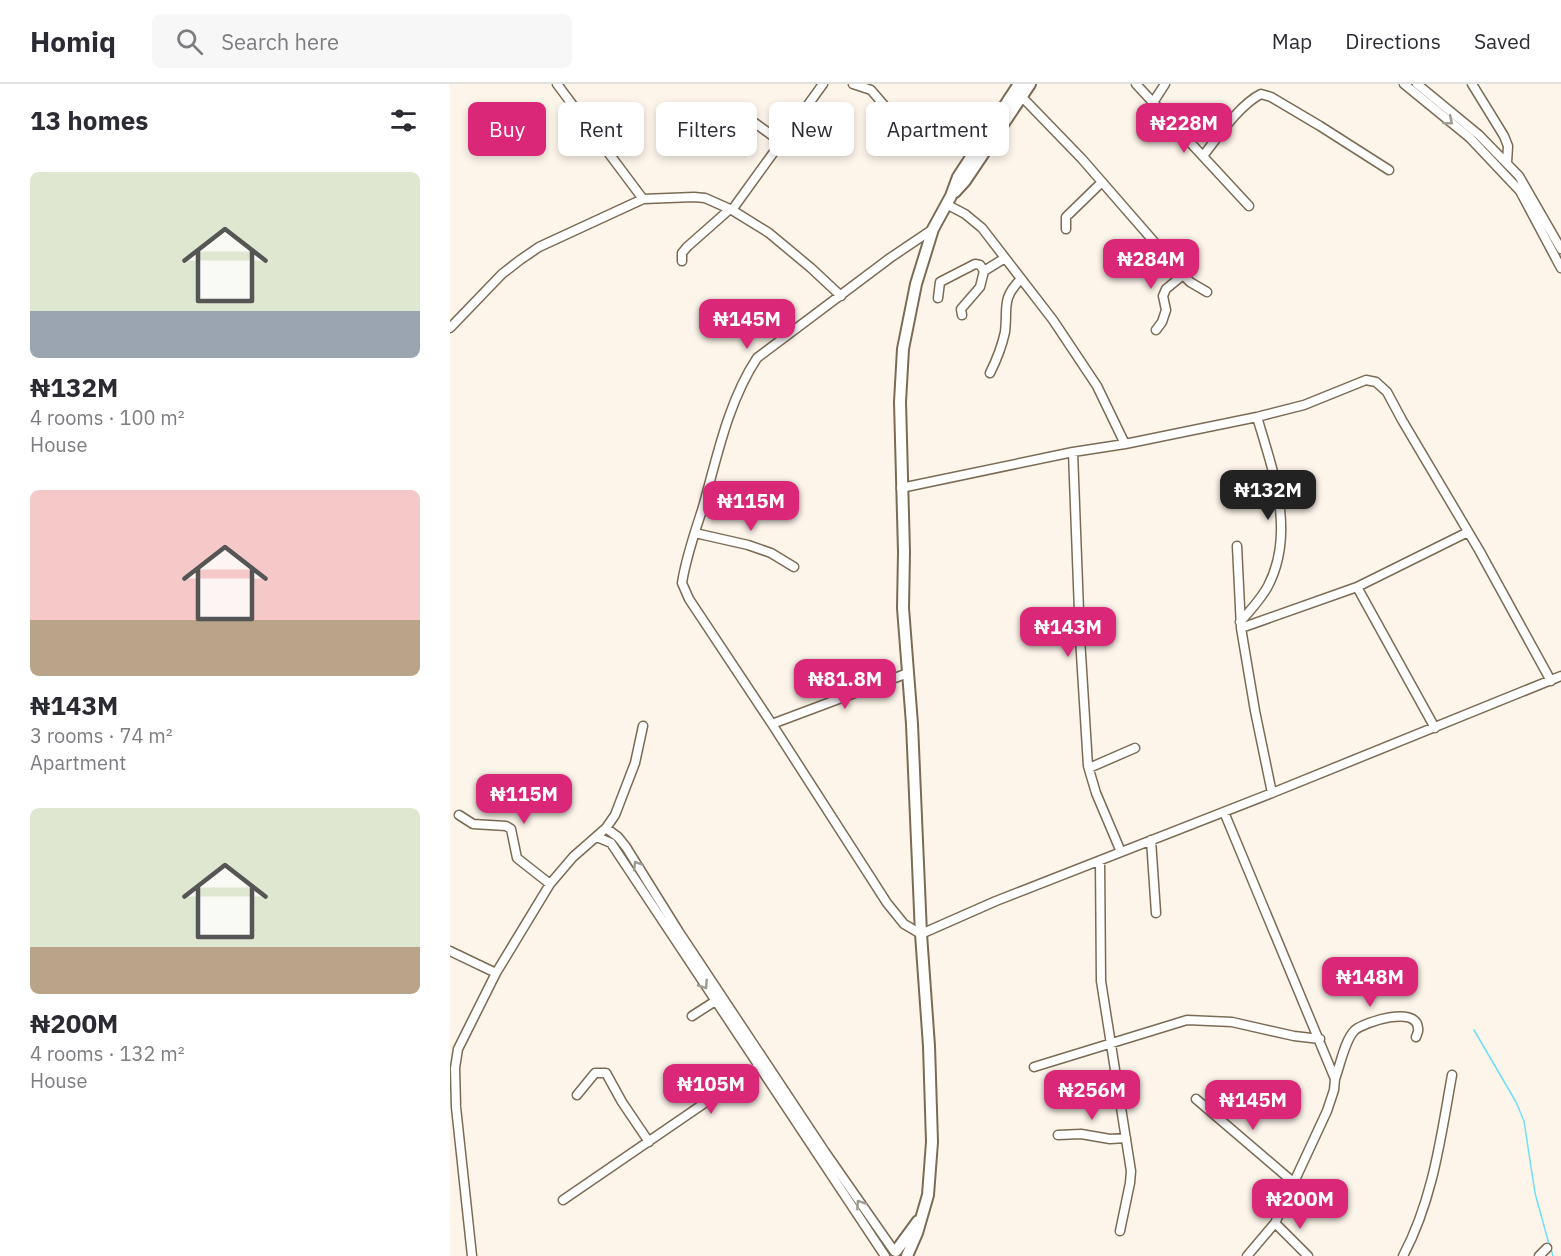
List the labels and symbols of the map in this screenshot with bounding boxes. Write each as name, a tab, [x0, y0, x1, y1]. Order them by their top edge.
pin: ₦228M	[1142, 103, 1226, 154]
one-way arrow	[1442, 114, 1453, 125]
pin: ₦284M	[1109, 239, 1193, 290]
pin: ₦145M	[705, 299, 789, 350]
pin: ₦132M	[1226, 470, 1310, 521]
pin: ₦115M	[709, 481, 793, 532]
pin: ₦143M	[1026, 607, 1110, 658]
pin: ₦81.8M	[796, 659, 894, 710]
pin: ₦115M	[482, 774, 566, 825]
one-way arrow	[633, 861, 645, 871]
pin: ₦148M	[1328, 957, 1412, 1008]
one-way arrow	[697, 978, 708, 989]
pin: ₦105M	[669, 1064, 753, 1115]
pin: ₦256M	[1050, 1070, 1134, 1121]
pin: ₦145M	[1211, 1080, 1295, 1131]
pin: ₦200M	[1258, 1179, 1342, 1230]
one-way arrow	[856, 1199, 867, 1210]

